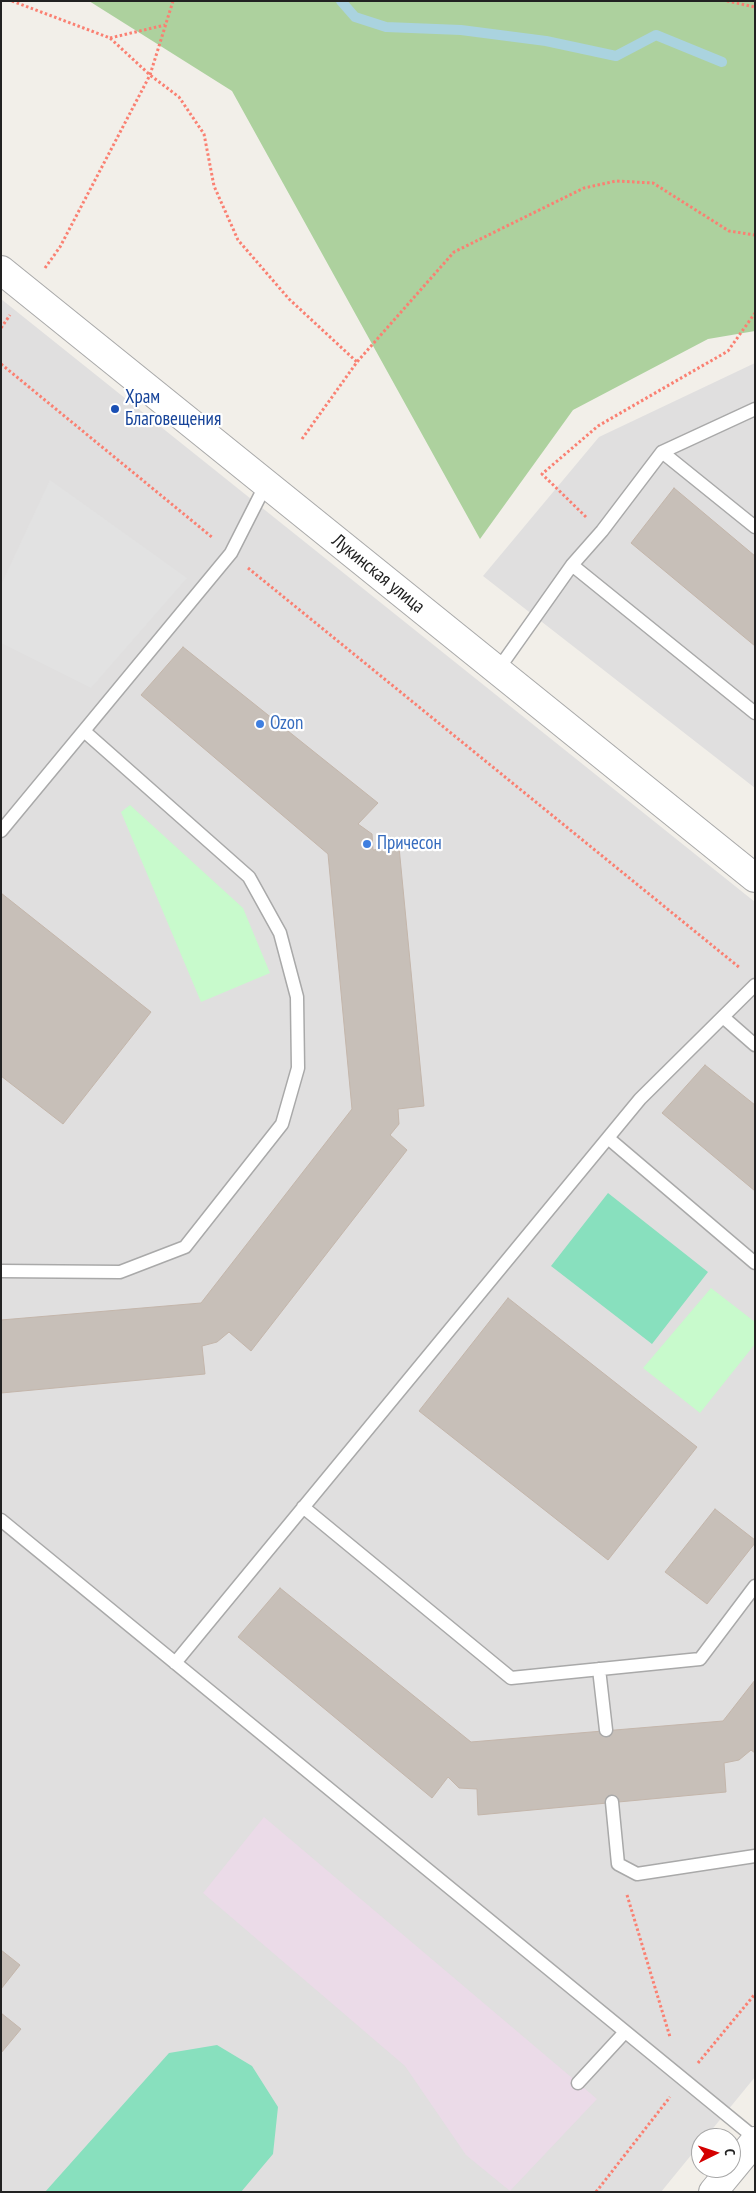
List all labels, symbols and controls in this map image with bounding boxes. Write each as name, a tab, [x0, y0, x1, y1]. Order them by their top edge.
place label: Храм Благовещения	[125, 387, 221, 431]
marker: Храм Благовещения	[109, 403, 121, 415]
street label: Лукинская улица	[327, 530, 429, 618]
place label: Ozon	[270, 713, 303, 735]
marker: Ozon	[254, 718, 266, 730]
place label: Причесон	[377, 833, 442, 855]
marker: Причесон	[361, 838, 373, 850]
north arrow	[691, 2128, 741, 2178]
text: С	[721, 2148, 739, 2156]

